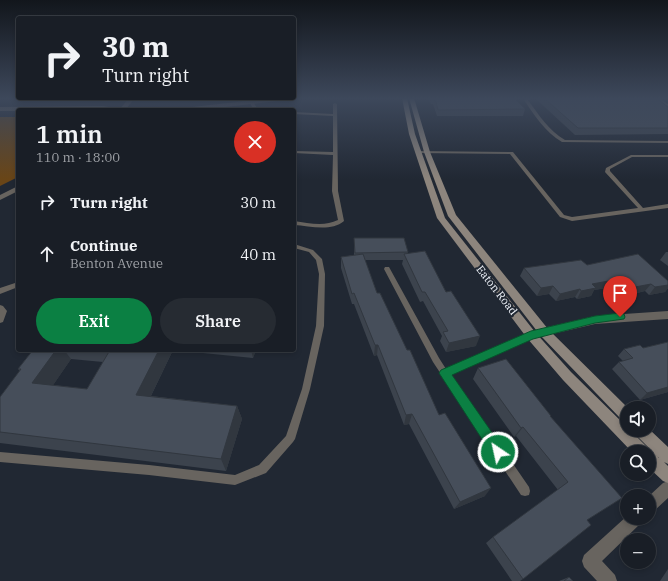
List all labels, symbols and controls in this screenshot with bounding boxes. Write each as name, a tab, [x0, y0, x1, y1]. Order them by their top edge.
text: 30 m	[102, 28, 169, 65]
icon: right	[36, 32, 88, 84]
text: Turn right	[102, 64, 189, 87]
text: 1 min	[36, 118, 103, 150]
button: close	[234, 121, 276, 163]
text: 110 m · 18:00	[36, 149, 120, 166]
icon: right	[36, 191, 58, 213]
text: Turn right	[70, 193, 148, 212]
text: 30 m	[240, 193, 276, 212]
text: Continue	[70, 236, 137, 255]
icon: ahead	[36, 243, 58, 265]
text: 40 m	[240, 245, 276, 264]
text: Benton Avenue	[70, 255, 163, 272]
street label: Eaton Road	[473, 262, 521, 318]
pin	[603, 276, 637, 317]
icon: arrive	[609, 282, 631, 304]
button: Exit	[36, 298, 152, 344]
button: Share	[160, 298, 276, 344]
map controls	[620, 401, 656, 569]
button: sound	[620, 401, 656, 437]
position arrow	[477, 431, 519, 473]
button: search	[620, 445, 656, 481]
button: +	[620, 489, 656, 525]
button: −	[620, 533, 656, 569]

